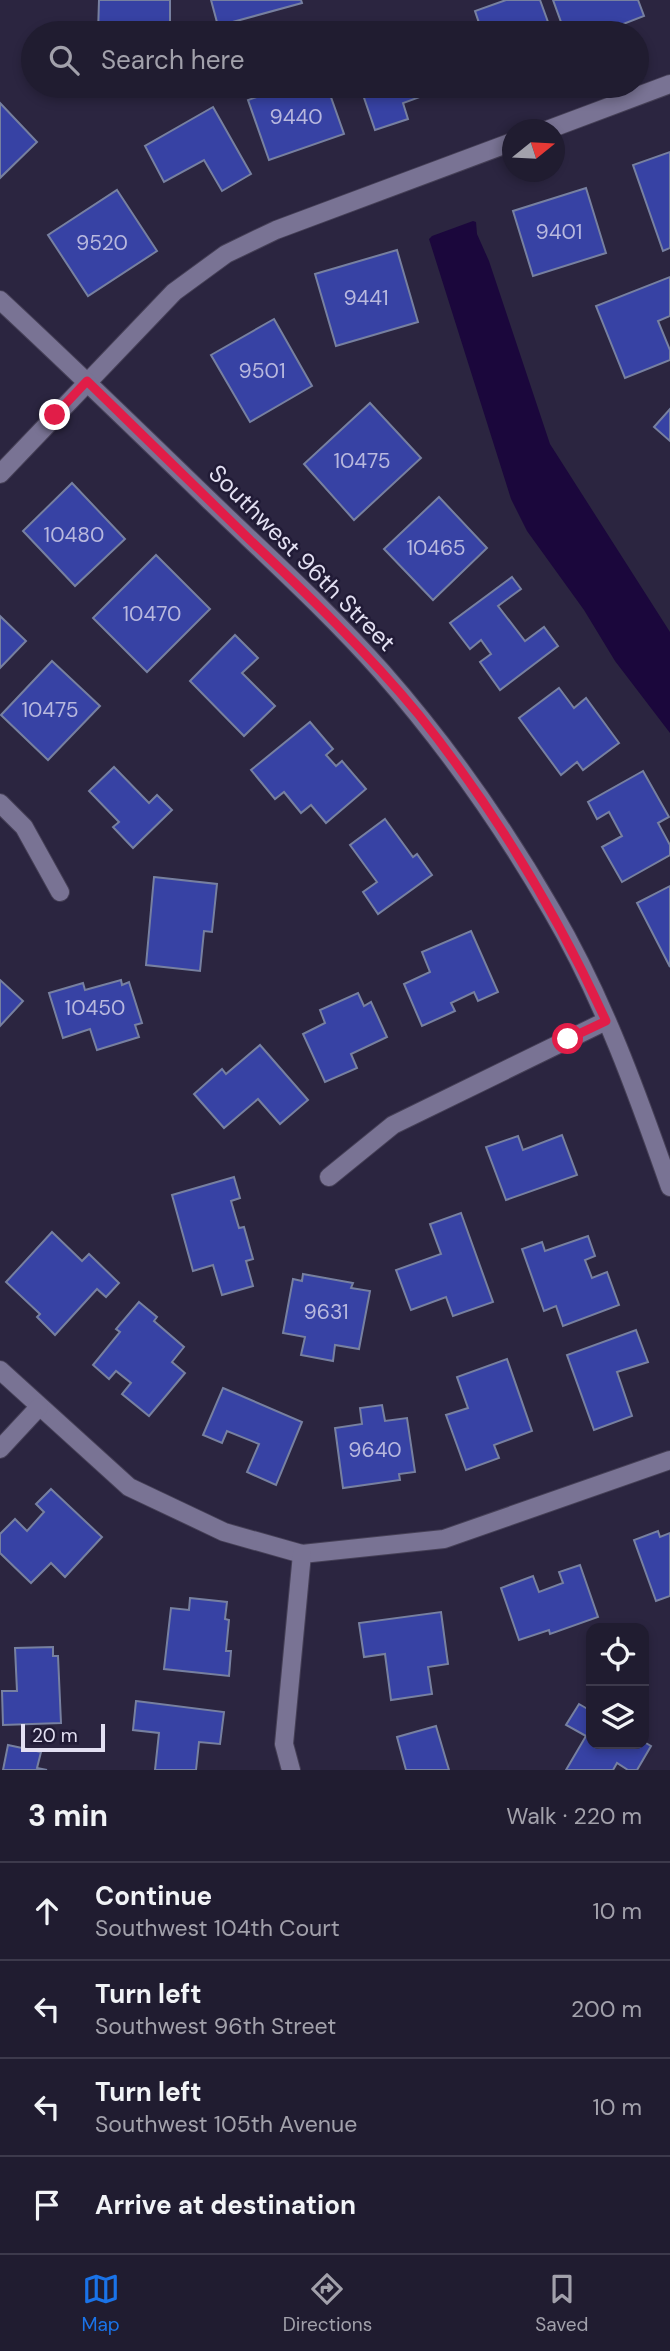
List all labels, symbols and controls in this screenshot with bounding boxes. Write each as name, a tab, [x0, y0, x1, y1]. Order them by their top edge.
search box	[21, 21, 649, 98]
icon: search	[45, 41, 83, 79]
text: Search here	[101, 43, 244, 77]
house number: 9440	[269, 103, 323, 131]
north arrow	[502, 119, 565, 182]
house number: 9401	[536, 218, 582, 246]
house number: 9520	[76, 229, 128, 257]
house number: 9441	[343, 284, 389, 312]
house number: 9501	[239, 357, 285, 385]
route end	[39, 399, 70, 430]
house number: 10475	[333, 447, 391, 475]
street label: Southwest 96th Street	[202, 458, 402, 658]
house number: 10480	[44, 521, 104, 549]
house number: 10465	[406, 534, 466, 562]
house number: 10470	[123, 600, 181, 628]
house number: 10475	[21, 696, 79, 724]
house number: 10450	[65, 994, 125, 1022]
route start	[552, 1023, 583, 1054]
house number: 9631	[304, 1298, 348, 1326]
house number: 9640	[348, 1436, 402, 1464]
map controls	[586, 1623, 649, 1749]
button: locate	[586, 1623, 649, 1686]
button: layers	[586, 1686, 649, 1749]
scale bar	[21, 1721, 105, 1753]
text: 20 m	[32, 1723, 78, 1748]
text: 3 min	[28, 1796, 108, 1835]
text: Walk · 220 m	[506, 1801, 642, 1831]
text: Continue	[95, 1879, 212, 1913]
icon: ahead	[28, 1892, 66, 1930]
text: 10 m	[592, 1896, 642, 1926]
text: Southwest 104th Court	[95, 1913, 340, 1943]
text: Turn left	[95, 1977, 202, 2011]
icon: left	[28, 1990, 66, 2028]
text: 200 m	[571, 1994, 642, 2024]
text: Southwest 96th Street	[95, 2011, 336, 2041]
text: Turn left	[95, 2075, 202, 2109]
icon: left	[28, 2088, 66, 2126]
text: 10 m	[592, 2092, 642, 2122]
text: Southwest 105th Avenue	[95, 2109, 357, 2139]
icon: arrive	[28, 2186, 66, 2224]
text: Arrive at destination	[95, 2188, 356, 2222]
tab: Map	[82, 2270, 120, 2337]
tab: Directions	[283, 2270, 372, 2337]
tab: Saved	[535, 2270, 588, 2337]

